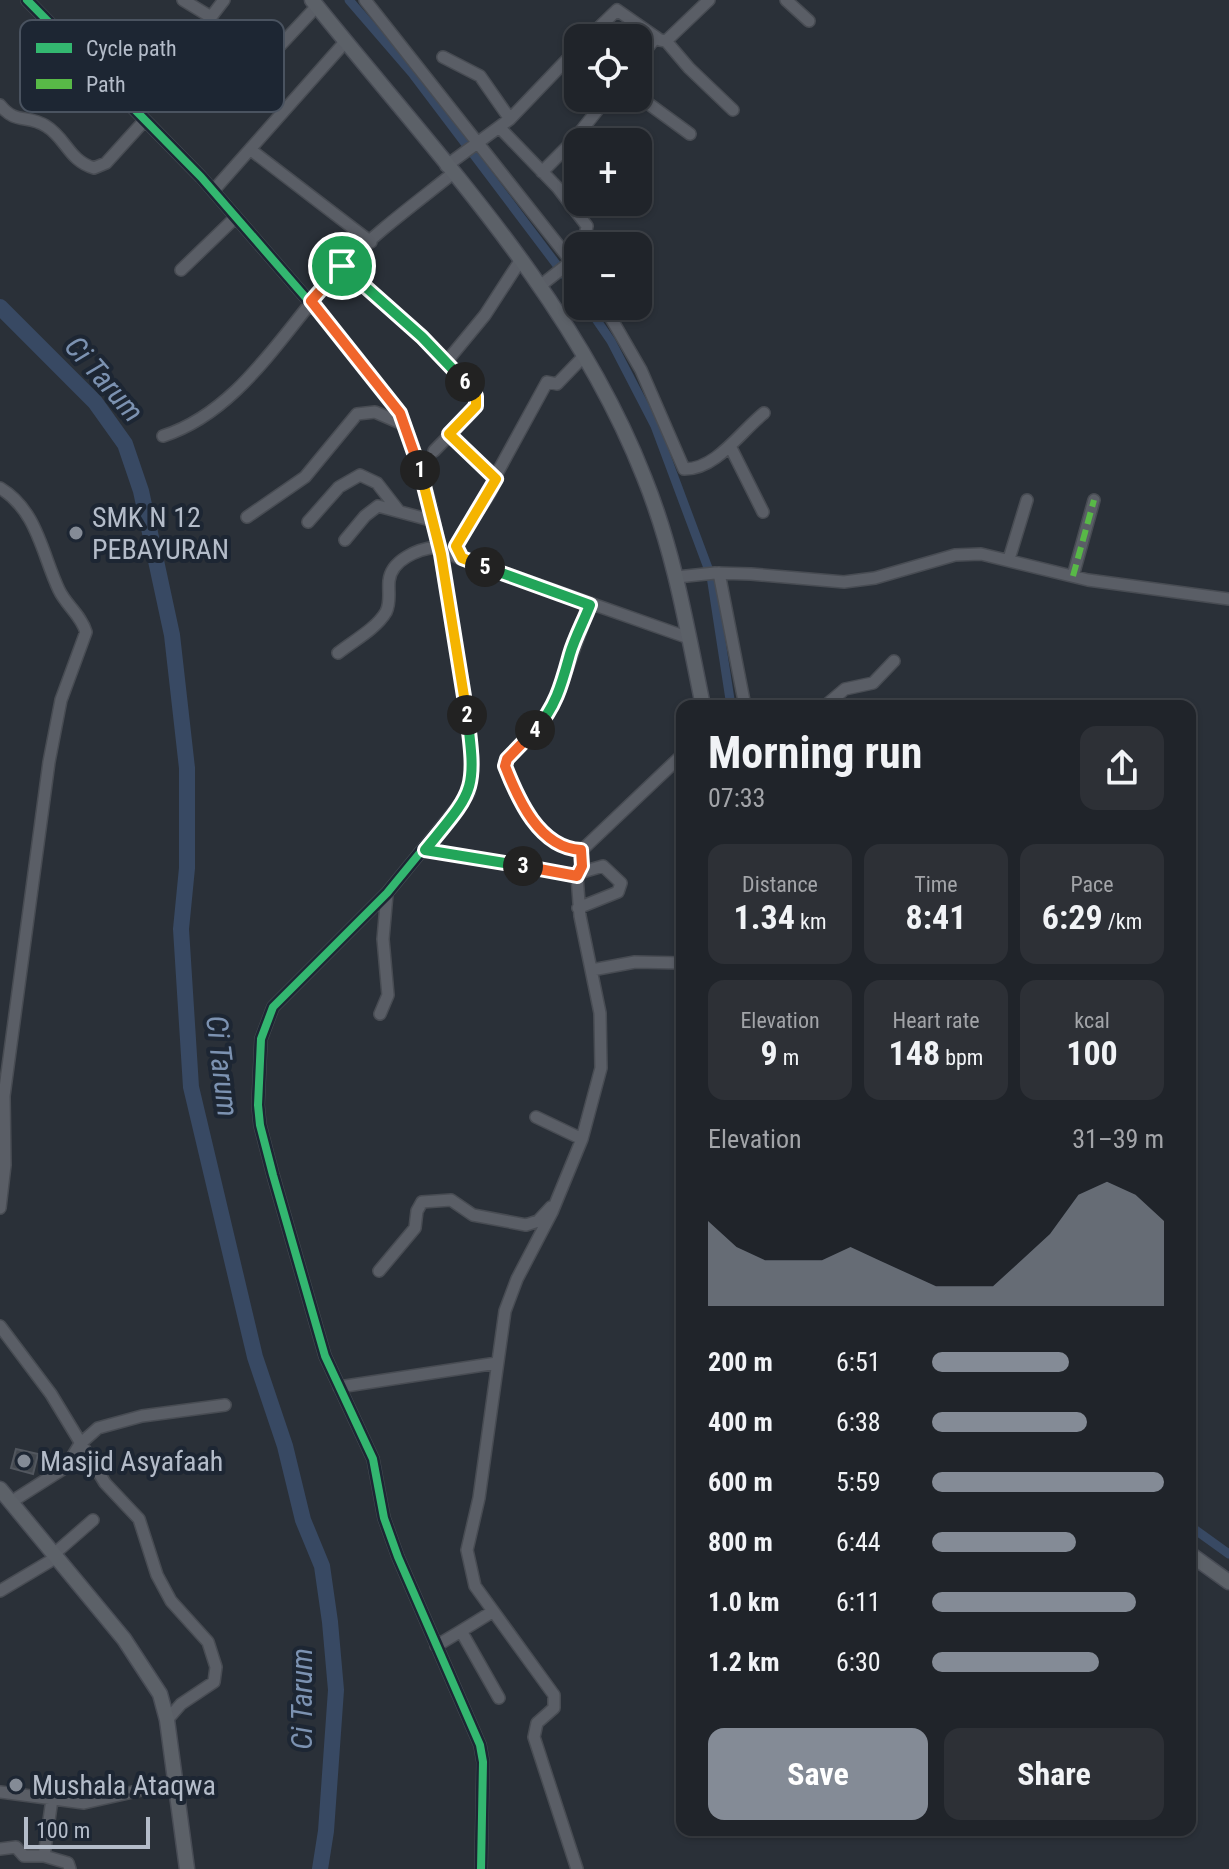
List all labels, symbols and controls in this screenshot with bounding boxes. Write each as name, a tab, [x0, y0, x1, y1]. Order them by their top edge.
legend	[20, 20, 284, 112]
map controls	[564, 24, 652, 320]
button: locate	[564, 24, 652, 112]
text: Cycle path	[86, 36, 177, 61]
text: Path	[86, 72, 126, 97]
button: +	[564, 128, 652, 216]
pin	[308, 232, 376, 300]
button: −	[564, 232, 652, 320]
icon: arrive	[320, 244, 364, 288]
water label: Ci Tarum	[58, 329, 151, 429]
pin: 6	[445, 362, 485, 402]
text: 6	[459, 369, 471, 394]
pin: 1	[400, 450, 440, 490]
text: 1	[414, 457, 426, 482]
place label: SMK N 12 PEBAYURAN	[92, 501, 229, 566]
marker: SMK N 12 PEBAYURAN	[67, 524, 85, 542]
pin: 5	[465, 547, 505, 587]
text: 5	[479, 554, 491, 579]
pin: 2	[447, 695, 487, 735]
text: 2	[461, 702, 473, 727]
pin: 4	[515, 710, 555, 750]
text: 4	[529, 717, 541, 742]
button: share	[1080, 726, 1164, 810]
text: Morning run	[708, 727, 922, 779]
text: 07:33	[708, 783, 765, 813]
pin: 3	[503, 846, 543, 886]
text: 3	[517, 853, 529, 878]
text: Distance	[742, 872, 818, 897]
text: Time	[914, 872, 958, 897]
text: Pace	[1070, 872, 1114, 897]
text: 1.34	[734, 897, 795, 937]
text: 8:41	[906, 897, 966, 937]
text: 6:29	[1042, 897, 1103, 937]
text: km	[795, 909, 826, 934]
text: /km	[1103, 909, 1142, 934]
text: Elevation	[740, 1008, 820, 1033]
text: Heart rate	[893, 1008, 979, 1033]
text: kcal	[1074, 1008, 1110, 1033]
water label: Ci Tarum	[199, 1013, 246, 1119]
text: 9	[761, 1033, 778, 1073]
text: 148	[889, 1033, 940, 1073]
text: 100	[1066, 1033, 1118, 1073]
text: m	[778, 1045, 799, 1070]
text: bpm	[940, 1045, 983, 1070]
text: Elevation	[708, 1124, 802, 1154]
text: 31–39 m	[1072, 1124, 1164, 1154]
text: 200 m	[708, 1347, 773, 1377]
text: 6:51	[836, 1347, 881, 1377]
text: 400 m	[708, 1407, 773, 1437]
text: 6:38	[836, 1407, 881, 1437]
place label: Masjid Asyafaah	[40, 1445, 223, 1478]
marker: Masjid Asyafaah	[15, 1452, 33, 1470]
text: 600 m	[708, 1467, 773, 1497]
text: 5:59	[836, 1467, 881, 1497]
text: 800 m	[708, 1527, 773, 1557]
text: 6:44	[836, 1527, 881, 1557]
text: 1.0 km	[708, 1587, 780, 1617]
text: 6:11	[836, 1587, 881, 1617]
text: 1.2 km	[708, 1647, 780, 1677]
text: 6:30	[836, 1647, 881, 1677]
water label: Ci Tarum	[284, 1648, 319, 1750]
button: Save	[708, 1728, 928, 1820]
button: Share	[944, 1728, 1164, 1820]
place label: Mushala Ataqwa	[32, 1769, 216, 1802]
marker: Mushala Ataqwa	[7, 1776, 25, 1794]
scale bar	[24, 1813, 150, 1849]
text: 100 m	[36, 1818, 90, 1843]

